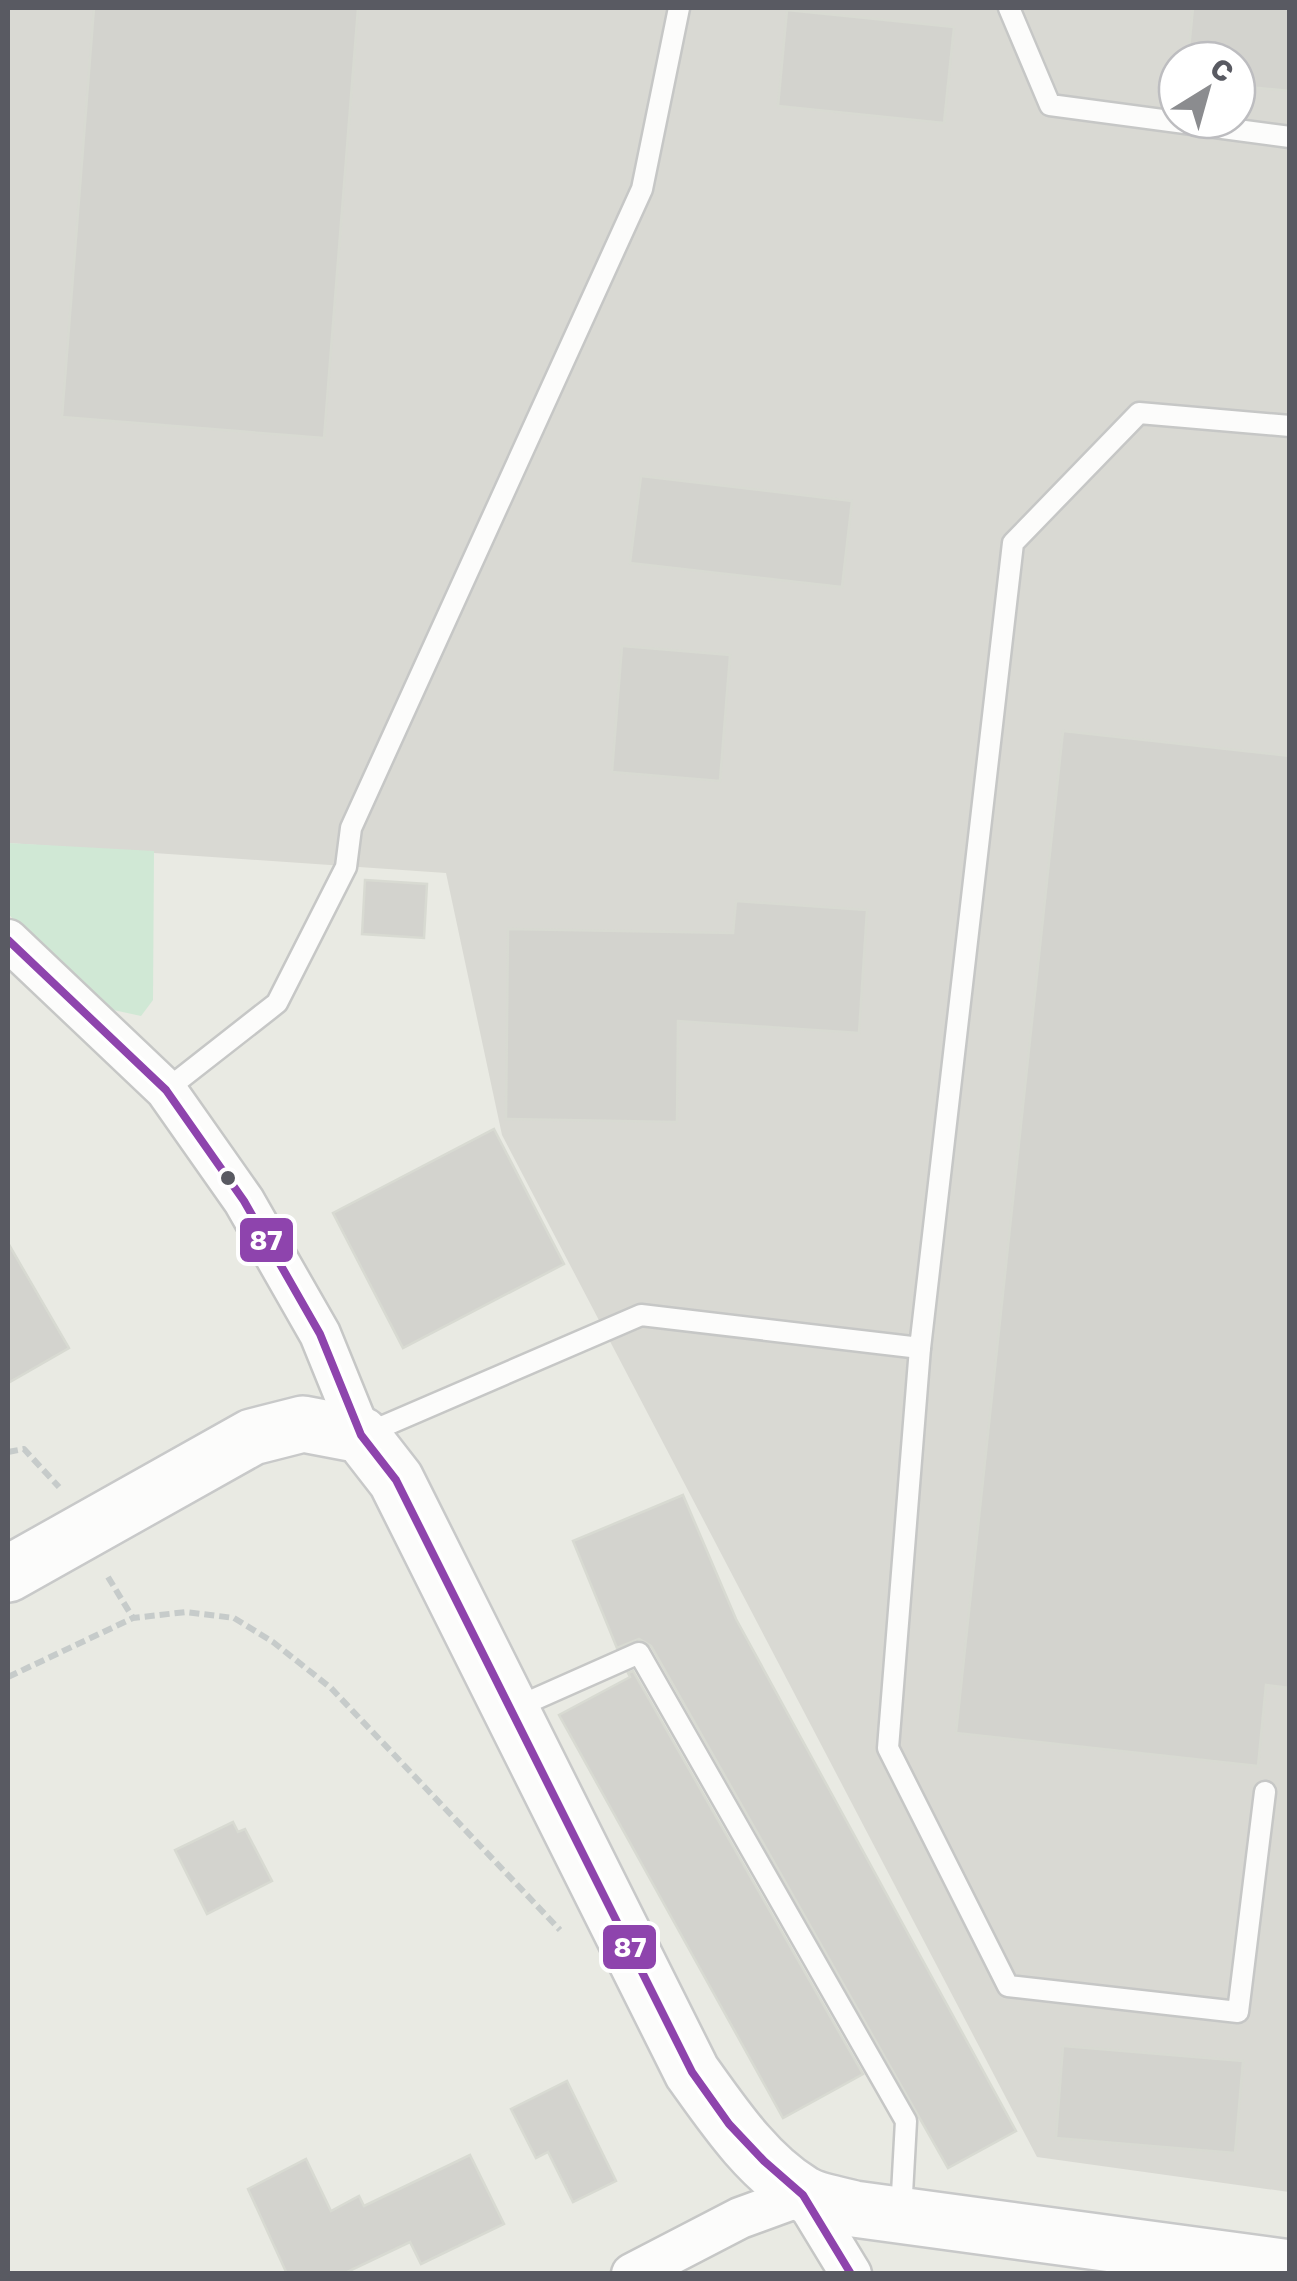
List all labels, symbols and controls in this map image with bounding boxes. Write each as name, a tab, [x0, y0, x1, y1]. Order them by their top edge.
north arrow	[1157, 40, 1257, 140]
text: С	[1204, 50, 1240, 89]
unlabelled marker	[218, 1168, 238, 1188]
line badge: 87	[238, 1216, 295, 1264]
text: 87	[249, 1223, 283, 1256]
line badge: 87	[601, 1923, 658, 1971]
text: 87	[613, 1930, 647, 1963]

